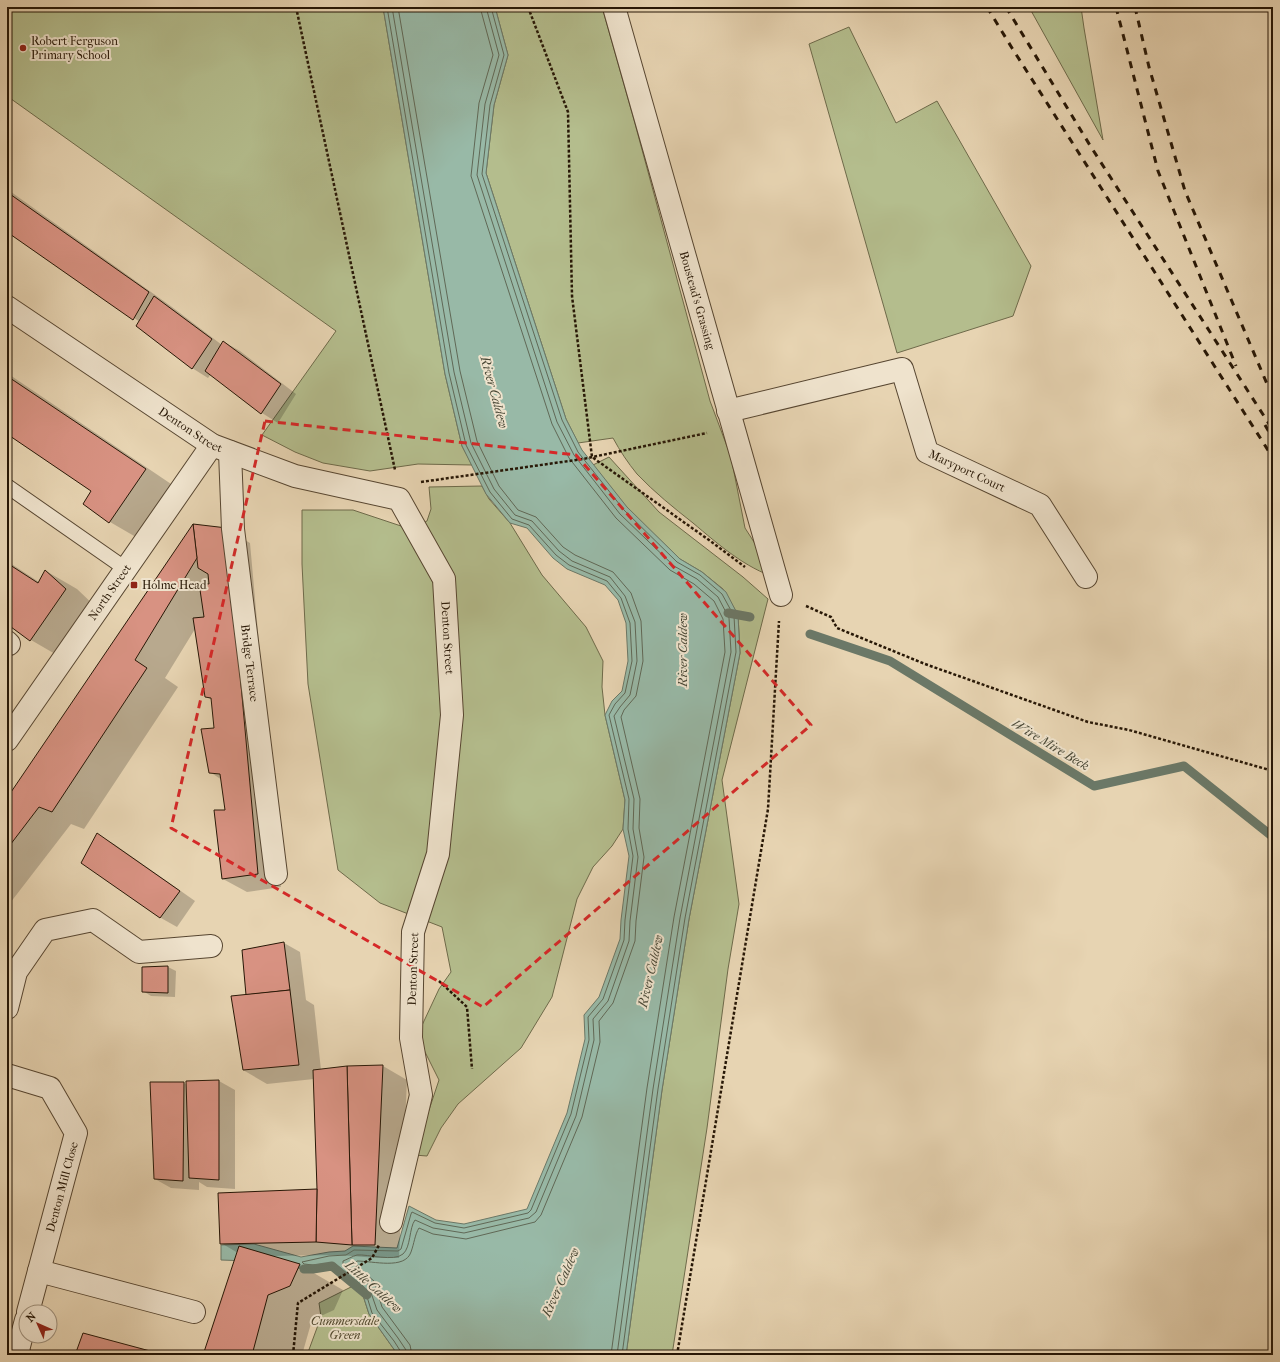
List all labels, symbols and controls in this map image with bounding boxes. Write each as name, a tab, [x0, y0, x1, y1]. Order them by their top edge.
place label: Robert Ferguson Primary School	[31, 34, 118, 62]
marker: Robert Ferguson Primary School	[18, 43, 28, 53]
street label: Boustead's Grassing	[677, 249, 718, 352]
water label: River Caldew	[477, 354, 511, 430]
street label: Denton Street	[156, 404, 225, 456]
street label: Maryport Court	[927, 447, 1008, 495]
street label: North Street	[85, 561, 135, 623]
place label: Holme Head	[142, 578, 207, 592]
marker: Holme Head	[129, 580, 139, 590]
street label: Denton Street	[438, 601, 457, 676]
water label: River Caldew	[675, 613, 690, 688]
street label: Bridge Terrace	[238, 623, 261, 702]
water label: Wire Mire Beck	[1009, 715, 1092, 773]
street label: Denton Street	[405, 931, 421, 1006]
water label: River Caldew	[635, 933, 666, 1010]
street label: Denton Mill Close	[43, 1140, 81, 1234]
water label: River Caldew	[538, 1245, 582, 1320]
water label: Little Caldew	[342, 1256, 405, 1316]
north arrow	[18, 1304, 58, 1344]
text: N	[24, 1309, 39, 1325]
park label: Cummersdale Green	[311, 1314, 380, 1342]

